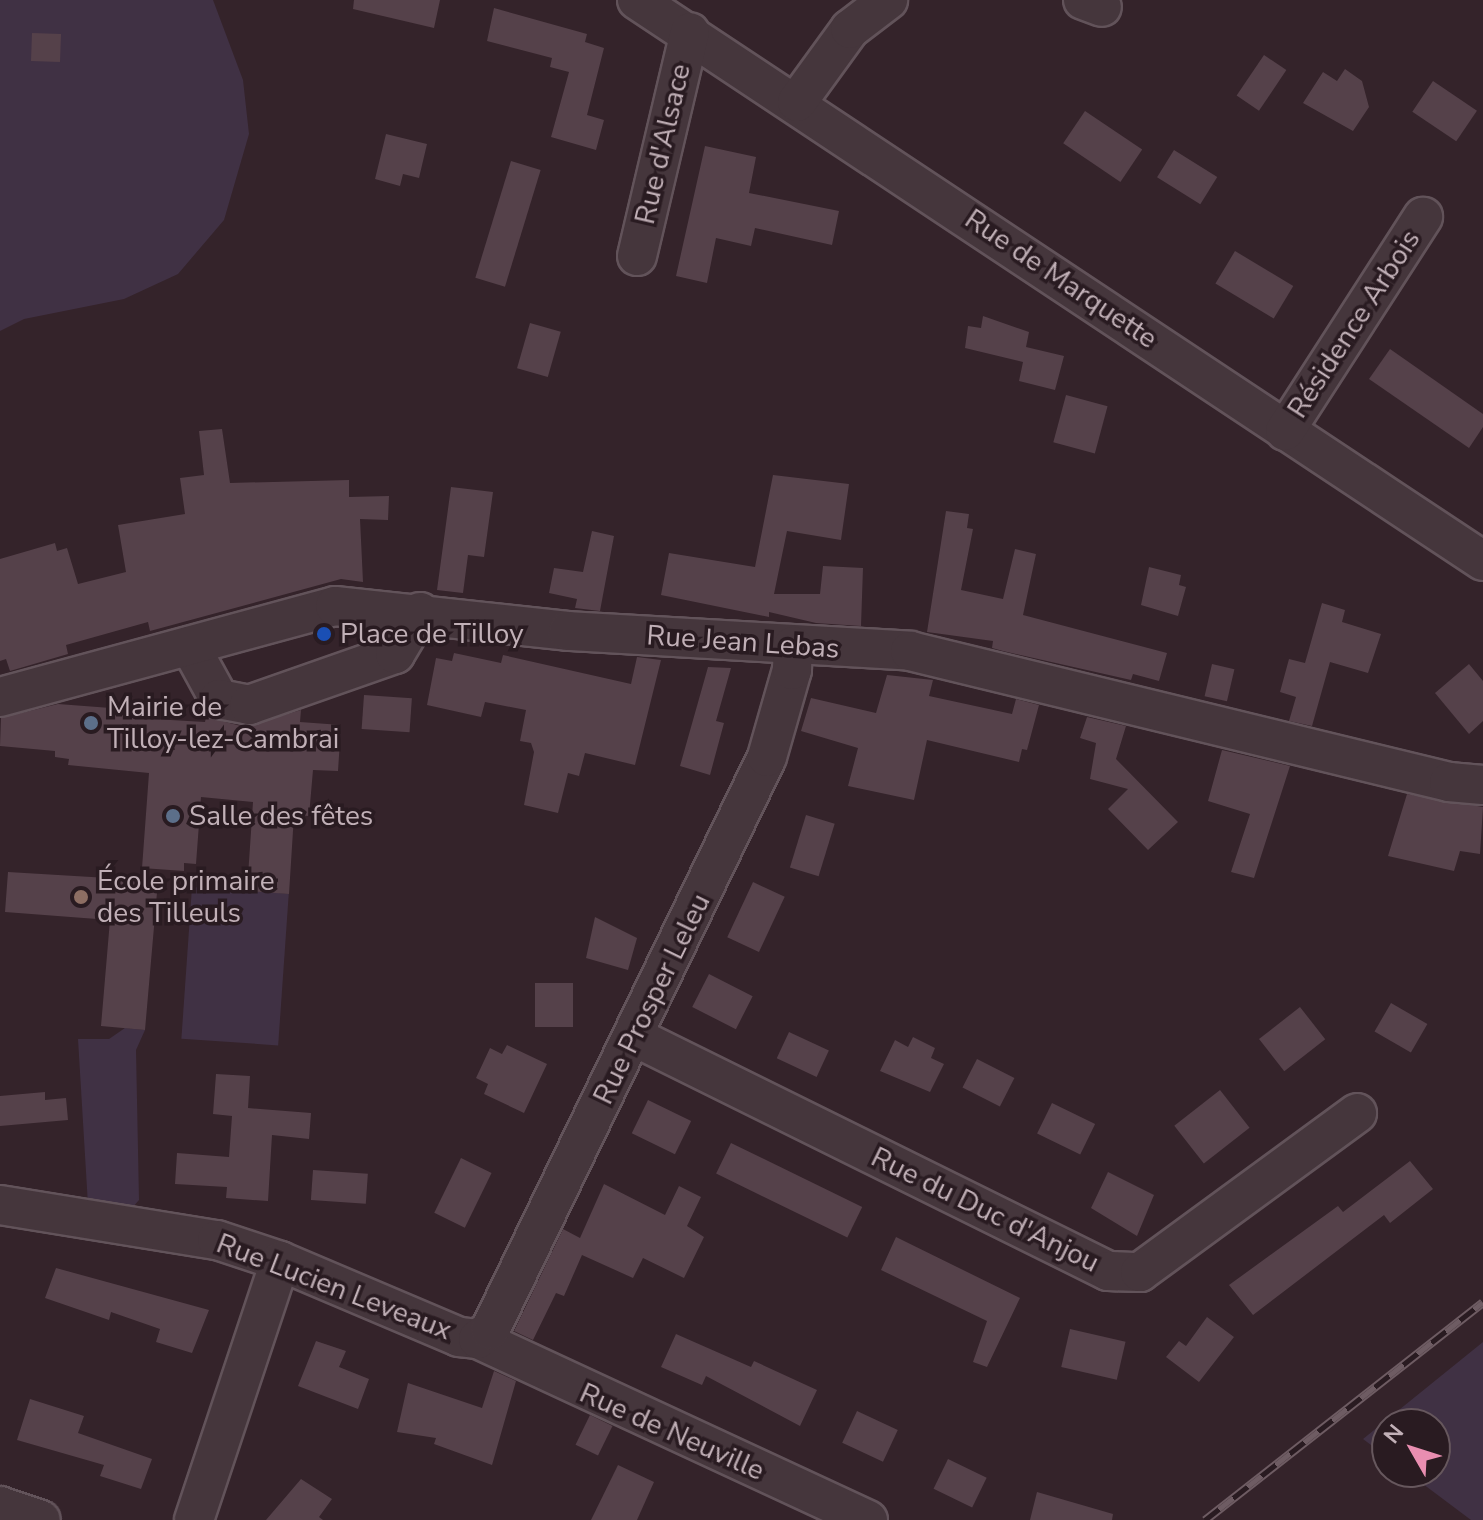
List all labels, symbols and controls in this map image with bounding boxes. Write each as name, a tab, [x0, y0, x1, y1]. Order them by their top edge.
street label: Rue d'Alsace	[628, 61, 698, 227]
street label: Rue de Marquette	[959, 202, 1163, 356]
street label: Résidence Arbois	[1281, 224, 1427, 424]
place label: Place de Tilloy	[340, 617, 524, 651]
street label: Rue Jean Lebas	[646, 619, 840, 665]
marker: Place de Tilloy	[315, 625, 333, 643]
place label: Mairie de Tilloy-lez-Cambrai	[107, 690, 339, 756]
marker: Mairie de Tilloy-lez-Cambrai	[82, 714, 100, 732]
place label: Salle des fêtes	[189, 799, 373, 833]
marker: Salle des fêtes	[164, 807, 182, 825]
place label: École primaire des Tilleuls	[97, 864, 275, 930]
marker: École primaire des Tilleuls	[72, 888, 90, 906]
street label: Rue Prosper Leleu	[586, 888, 718, 1110]
street label: Rue du Duc d'Anjou	[866, 1140, 1104, 1280]
street label: Rue Lucien Leveaux	[212, 1227, 456, 1347]
street label: Rue de Neuville	[574, 1376, 770, 1488]
north arrow	[1371, 1408, 1451, 1488]
text: N	[1377, 1418, 1411, 1450]

